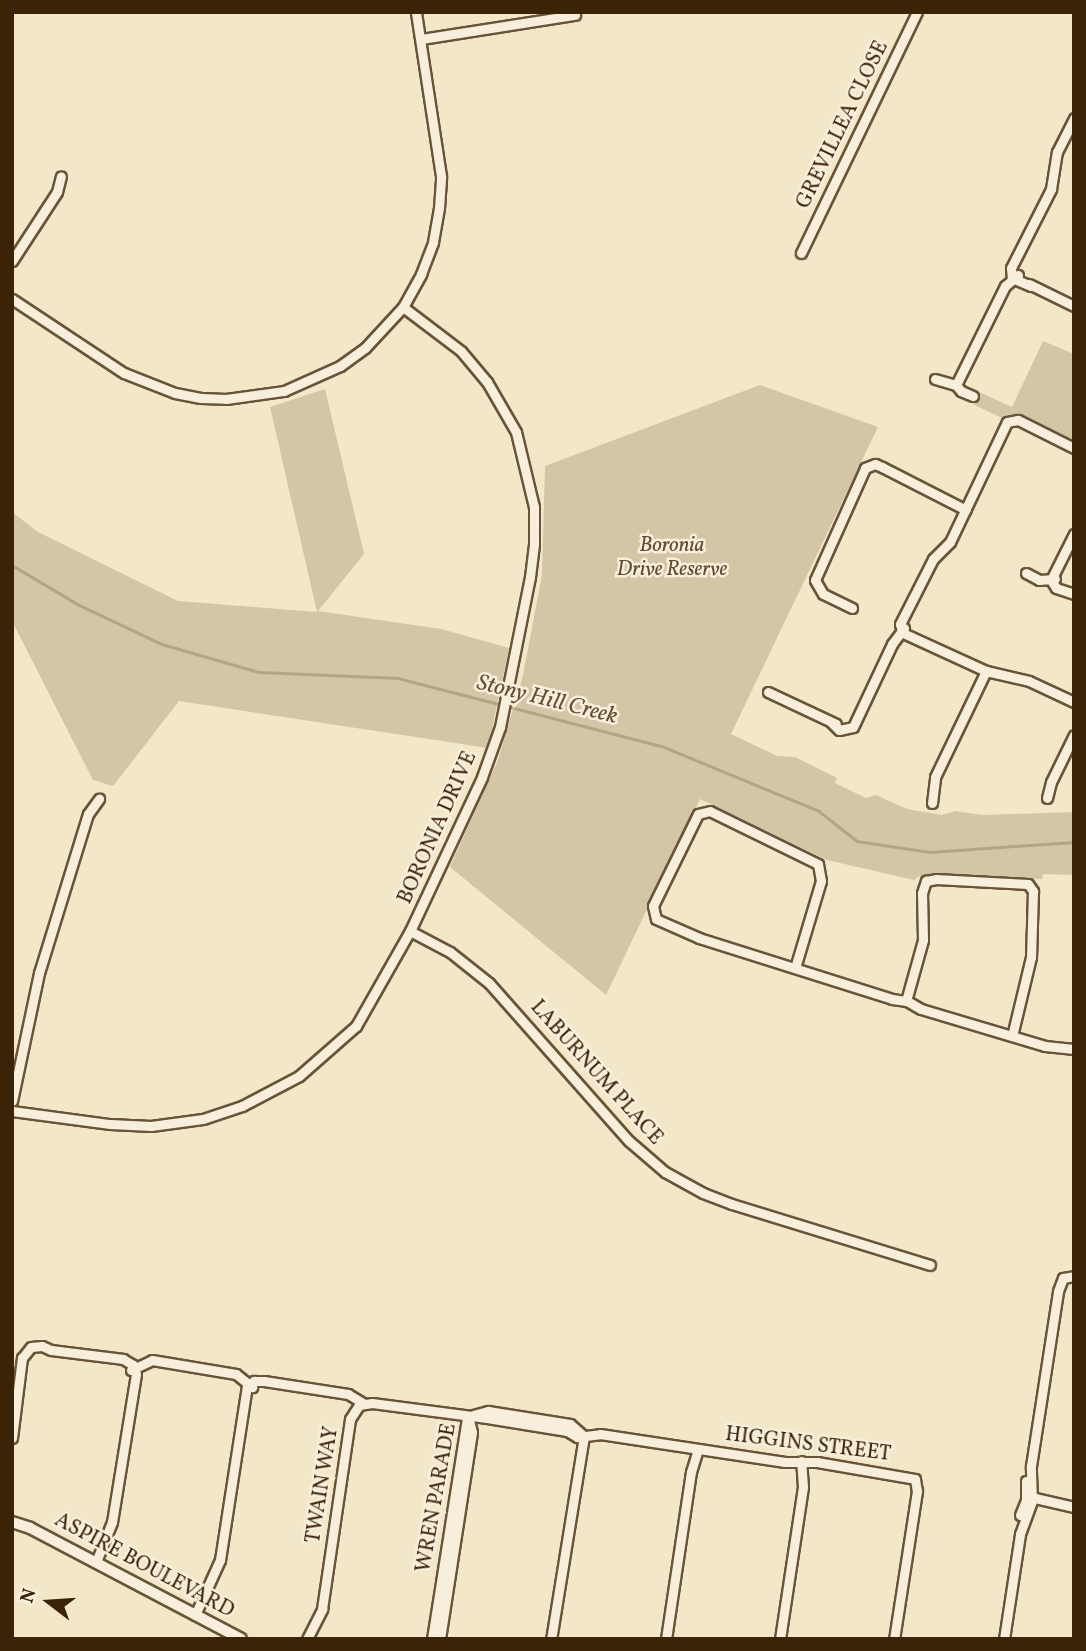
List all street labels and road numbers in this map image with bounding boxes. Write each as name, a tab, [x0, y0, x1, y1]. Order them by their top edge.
street label: GREVILLEA CLOSE	[791, 37, 895, 213]
street label: BORONIA DRIVE	[393, 748, 483, 908]
street label: LABURNUM PLACE	[524, 995, 668, 1151]
street label: WREN PARADE	[411, 1422, 463, 1574]
street label: HIGGINS STREET	[724, 1422, 892, 1468]
street label: TWAIN WAY	[301, 1424, 345, 1546]
street label: ASPIRE BOULEVARD	[50, 1508, 238, 1624]

